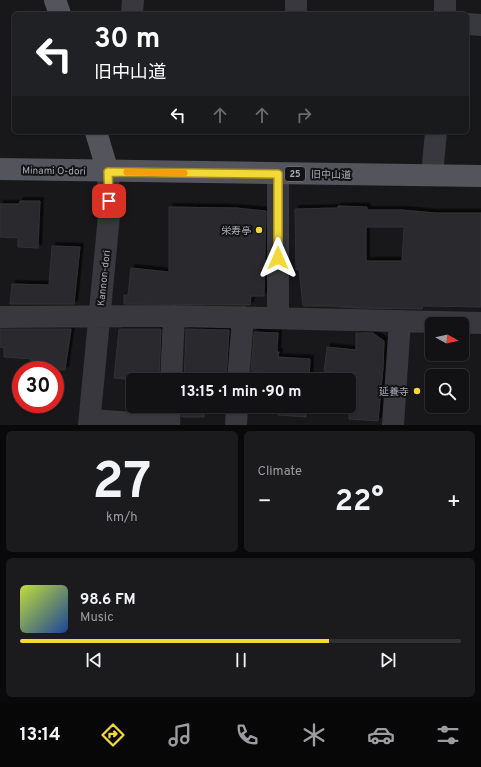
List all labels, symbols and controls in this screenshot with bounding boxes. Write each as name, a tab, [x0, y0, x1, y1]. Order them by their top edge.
text: 30 m	[94, 22, 160, 58]
icon: left	[28, 28, 80, 80]
text: 旧中山道	[94, 62, 166, 85]
icon: left	[167, 104, 189, 126]
icon: ahead	[209, 104, 231, 126]
icon: ahead	[251, 104, 273, 126]
icon: right	[293, 104, 315, 126]
street label: Minami O-dori	[22, 164, 86, 179]
road number: 25	[285, 167, 305, 181]
street label: 旧中山道	[311, 169, 351, 182]
pin	[92, 184, 126, 218]
icon: arrive	[98, 190, 120, 212]
place label: 栄寿亭	[221, 225, 251, 238]
marker: 栄寿亭	[254, 225, 264, 235]
position arrow	[257, 237, 299, 279]
street label: Kannon-dori	[95, 250, 114, 307]
north arrow	[425, 317, 469, 361]
map controls	[425, 317, 469, 413]
speed limit sign: 30	[12, 361, 64, 413]
button: search	[425, 369, 469, 413]
text: 13:15 · 1 min · 90 m	[181, 383, 301, 402]
place label: 延養寺	[379, 386, 409, 399]
marker: 延養寺	[412, 386, 422, 396]
text: 27	[92, 451, 151, 517]
text: Climate	[258, 464, 302, 480]
text: 22°	[335, 484, 384, 521]
text: −	[258, 489, 272, 516]
text: +	[447, 489, 461, 516]
text: km/h	[106, 510, 138, 526]
text: 98.6 FM	[80, 591, 136, 610]
text: Music	[80, 610, 114, 626]
icon: previous	[83, 649, 105, 671]
icon: pause	[230, 649, 252, 671]
icon: next	[377, 649, 399, 671]
icon: directions	[99, 721, 127, 749]
icon: music	[166, 721, 194, 749]
icon: phone	[233, 721, 261, 749]
icon: climate	[300, 721, 328, 749]
icon: car	[367, 721, 395, 749]
icon: filters	[434, 721, 462, 749]
text: 13:14	[19, 724, 61, 747]

